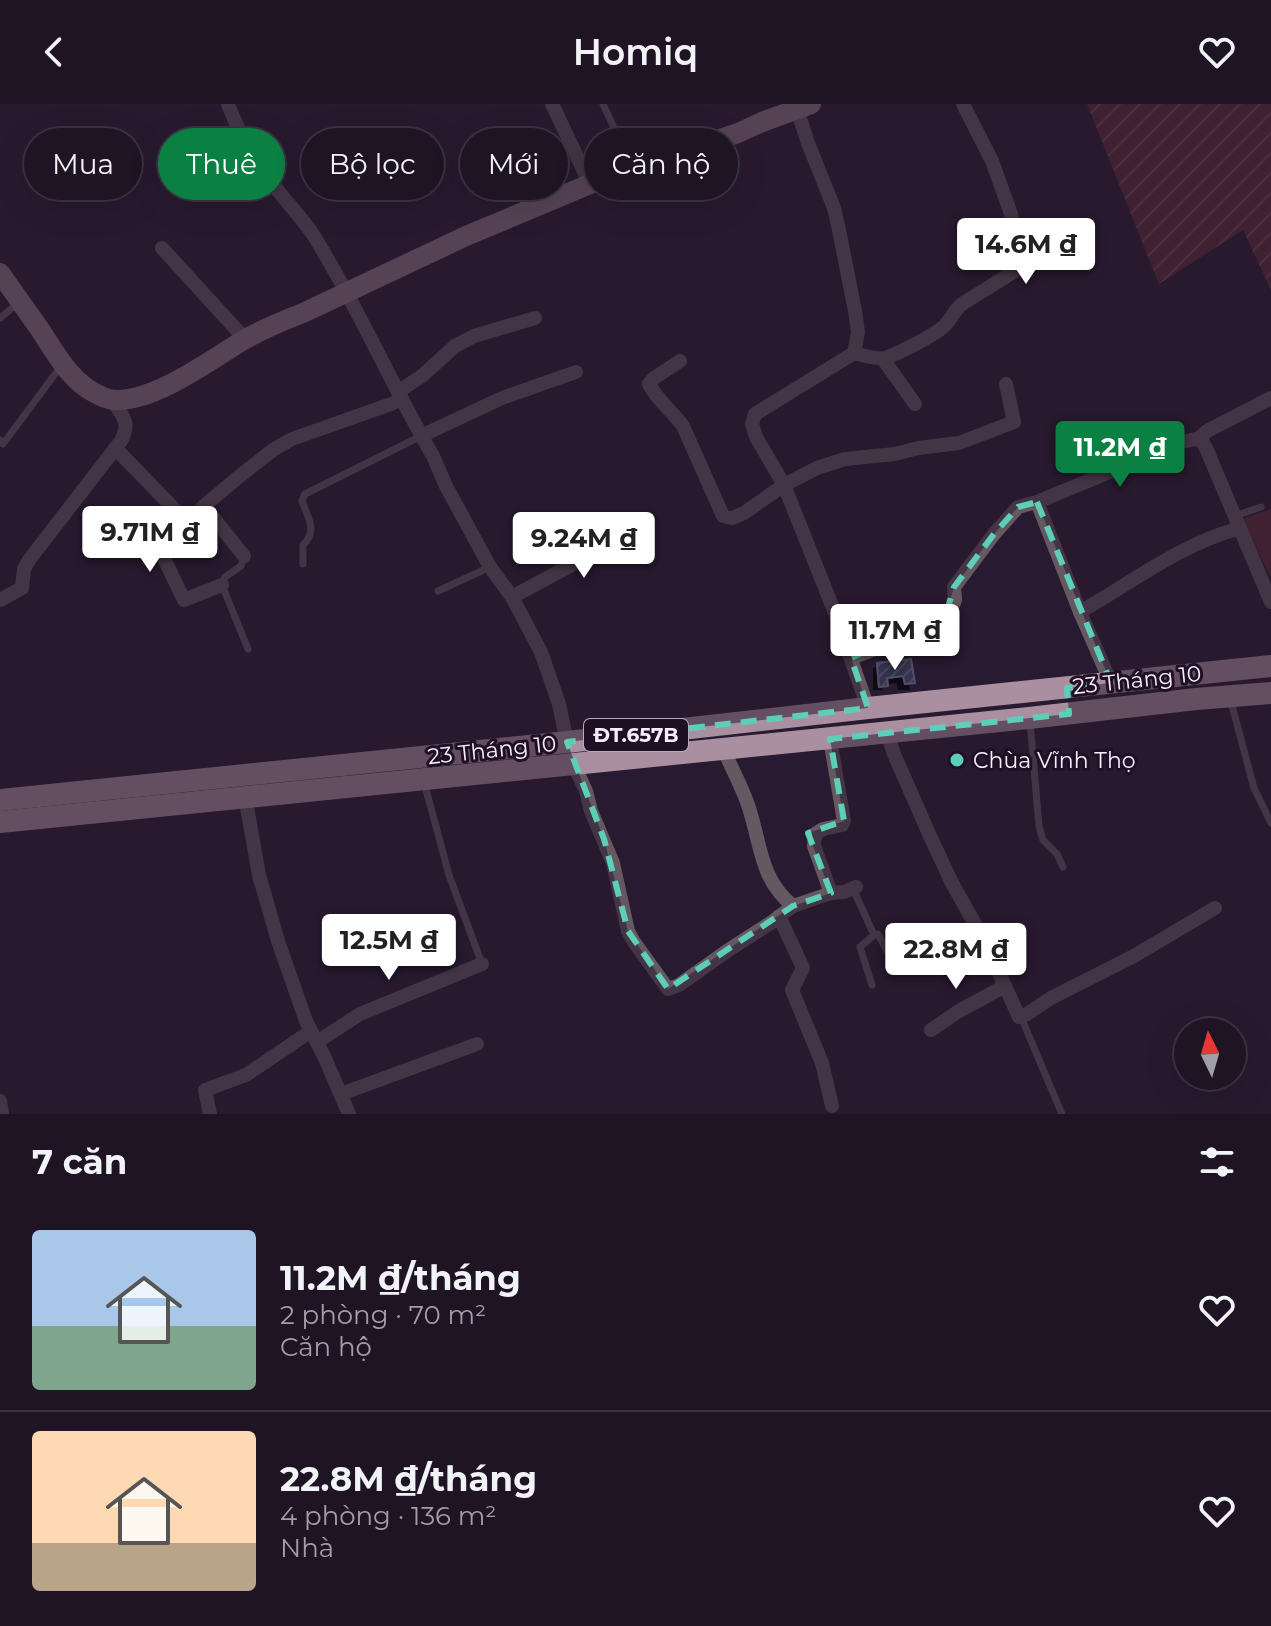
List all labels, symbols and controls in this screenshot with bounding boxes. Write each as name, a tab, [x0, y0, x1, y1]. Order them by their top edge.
icon: back	[32, 30, 76, 74]
text: Homiq	[573, 30, 698, 74]
icon: heart	[1195, 30, 1239, 74]
chip: Mua	[24, 128, 142, 200]
chip: Thuê	[158, 128, 285, 200]
chip: Bộ lọc	[301, 128, 444, 200]
chip: Mới	[460, 128, 568, 200]
chip: Căn hộ	[584, 128, 738, 200]
pin: 14.6M ₫	[952, 218, 1100, 286]
text: 14.6M ₫	[975, 228, 1077, 260]
pin: 11.2M ₫	[1046, 421, 1194, 489]
text: 11.2M ₫	[1074, 431, 1166, 463]
pin: 9.71M ₫	[76, 506, 224, 574]
pin: 9.24M ₫	[510, 512, 658, 580]
text: 9.71M ₫	[100, 516, 200, 548]
text: 9.24M ₫	[531, 522, 637, 554]
pin: 11.7M ₫	[821, 604, 969, 672]
text: 11.7M ₫	[848, 614, 942, 646]
street label: 23 Tháng 10	[1071, 660, 1203, 700]
road number: ĐT.657B	[584, 719, 688, 751]
street label: 23 Tháng 10	[426, 730, 558, 770]
place label: Chùa Vĩnh Thọ	[973, 747, 1136, 774]
marker: Chùa Vĩnh Thọ	[948, 751, 966, 769]
pin: 12.5M ₫	[315, 914, 463, 982]
pin: 22.8M ₫	[882, 923, 1030, 991]
text: 12.5M ₫	[340, 924, 438, 956]
text: 22.8M ₫	[903, 933, 1009, 965]
north arrow	[1174, 1018, 1246, 1090]
map controls	[1174, 1018, 1246, 1090]
icon: filters	[1195, 1140, 1239, 1184]
text: 7 căn	[32, 1141, 127, 1183]
text: 11.2M ₫/tháng	[280, 1257, 521, 1299]
icon: home	[96, 1262, 192, 1358]
icon: heart	[1195, 1288, 1239, 1332]
text: 2 phòng · 70 m²	[280, 1299, 486, 1331]
text: Căn hộ	[280, 1331, 372, 1363]
text: 22.8M ₫/tháng	[280, 1458, 537, 1500]
icon: home	[96, 1463, 192, 1559]
icon: heart	[1195, 1489, 1239, 1533]
text: 4 phòng · 136 m²	[280, 1500, 497, 1532]
text: Nhà	[280, 1532, 334, 1564]

